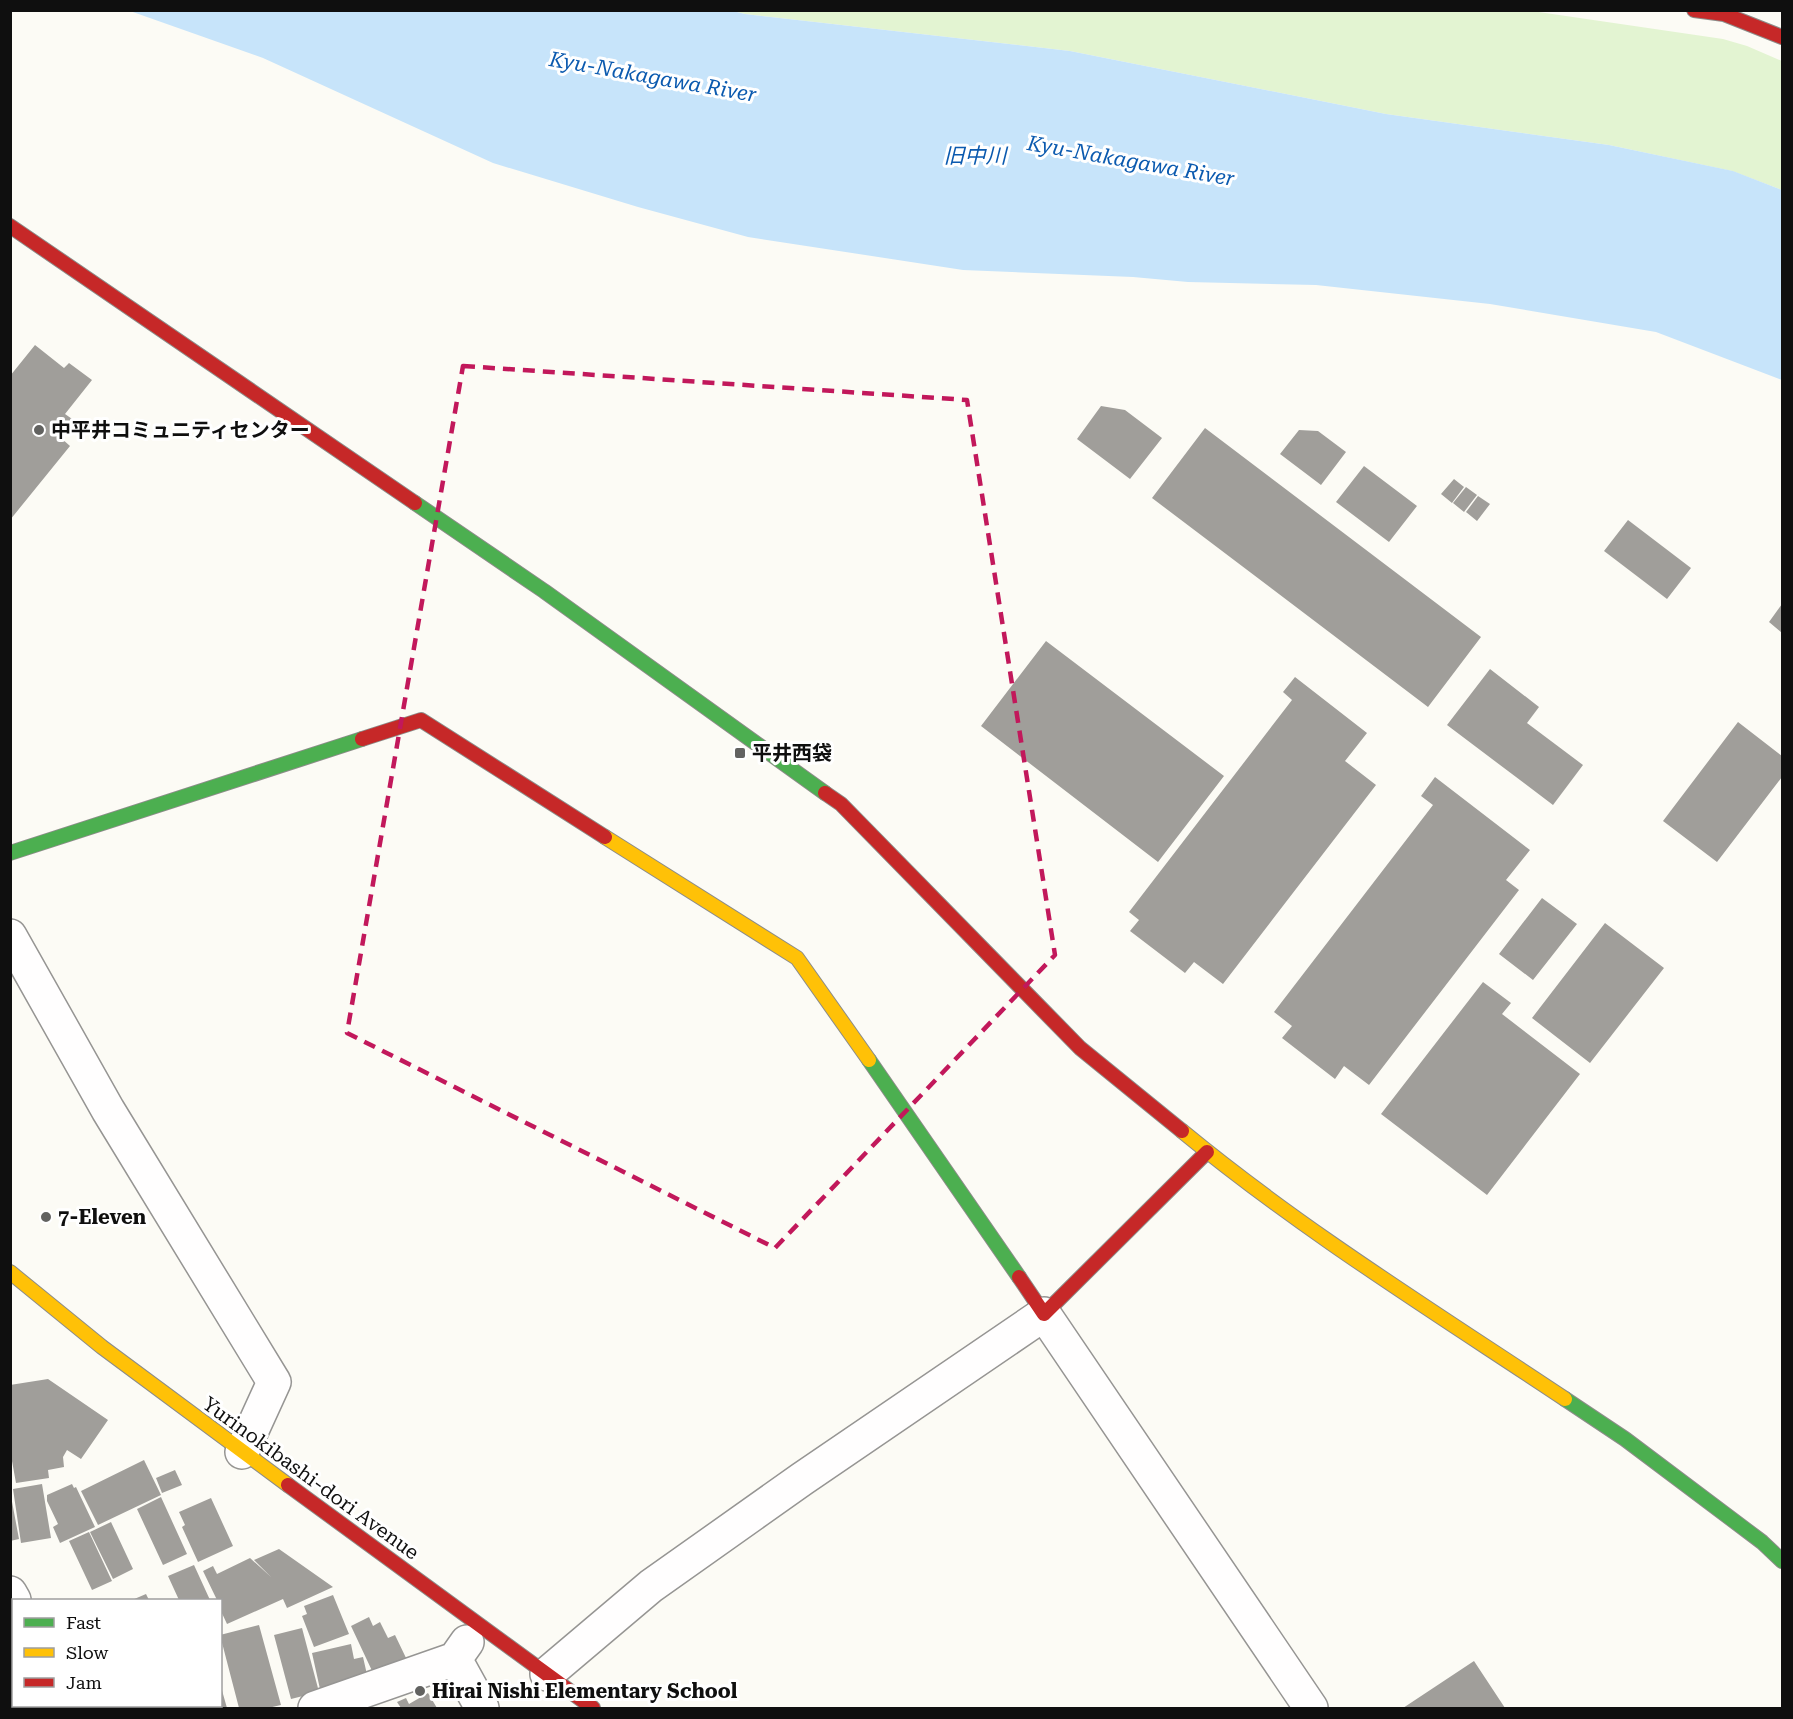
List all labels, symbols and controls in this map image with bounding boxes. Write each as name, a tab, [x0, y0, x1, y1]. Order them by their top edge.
water label: Kyu-Nakagawa River	[546, 47, 759, 107]
water label: Kyu-Nakagawa River	[1024, 131, 1237, 191]
water label: 旧中川	[944, 144, 1008, 168]
place label: 中平井コミュニティセンター	[51, 418, 310, 442]
marker: 中平井コミュニティセンター	[32, 423, 46, 437]
place label: 平井西袋	[752, 741, 832, 765]
marker: 平井西袋	[733, 746, 747, 760]
place label: 7-Eleven	[58, 1205, 147, 1229]
marker: 7-Eleven	[39, 1210, 53, 1224]
street label: Yurinokibashi-dori Avenue	[198, 1391, 424, 1565]
legend	[12, 1599, 222, 1707]
text: Fast	[66, 1612, 101, 1633]
text: Slow	[66, 1642, 108, 1663]
text: Jam	[66, 1672, 102, 1693]
place label: Hirai Nishi Elementary School	[432, 1679, 738, 1703]
marker: Hirai Nishi Elementary School	[413, 1684, 427, 1698]

